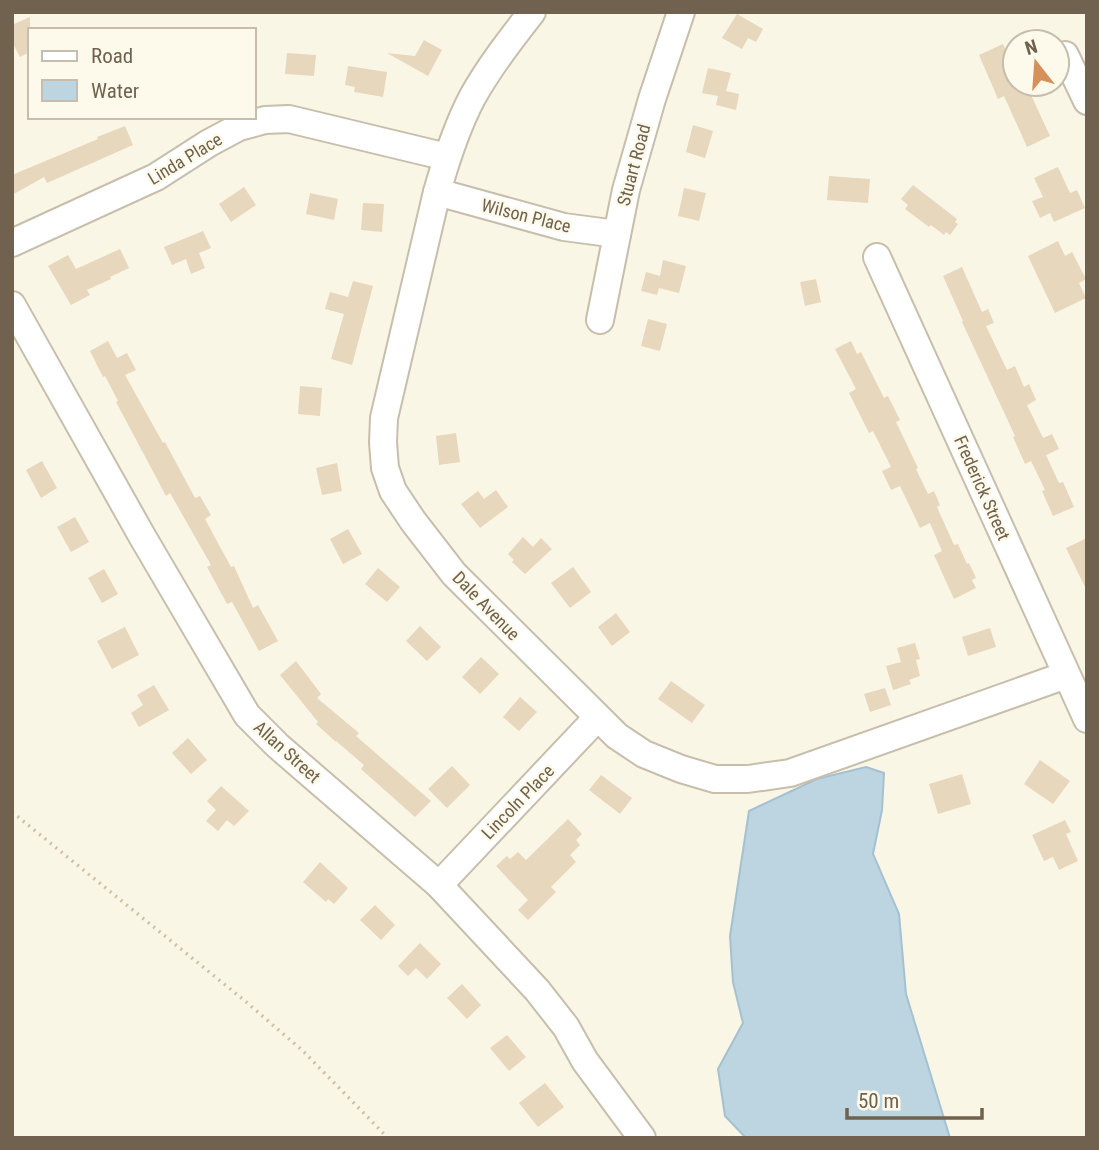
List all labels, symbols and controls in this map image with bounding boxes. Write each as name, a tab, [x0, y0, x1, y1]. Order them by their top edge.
legend	[28, 28, 256, 119]
north arrow	[1001, 28, 1071, 98]
text: N	[1022, 35, 1040, 60]
text: Road	[91, 44, 133, 68]
text: Water	[91, 79, 139, 103]
street label: Stuart Road	[613, 122, 654, 208]
street label: Linda Place	[144, 128, 226, 189]
street label: Wilson Place	[479, 194, 573, 237]
street label: Frederick Street	[950, 432, 1015, 543]
street label: Dale Avenue	[448, 567, 524, 644]
street label: Allan Street	[250, 716, 325, 787]
street label: Lincoln Place	[477, 760, 558, 843]
scale bar	[847, 1076, 982, 1120]
text: 50 m	[858, 1089, 899, 1113]

